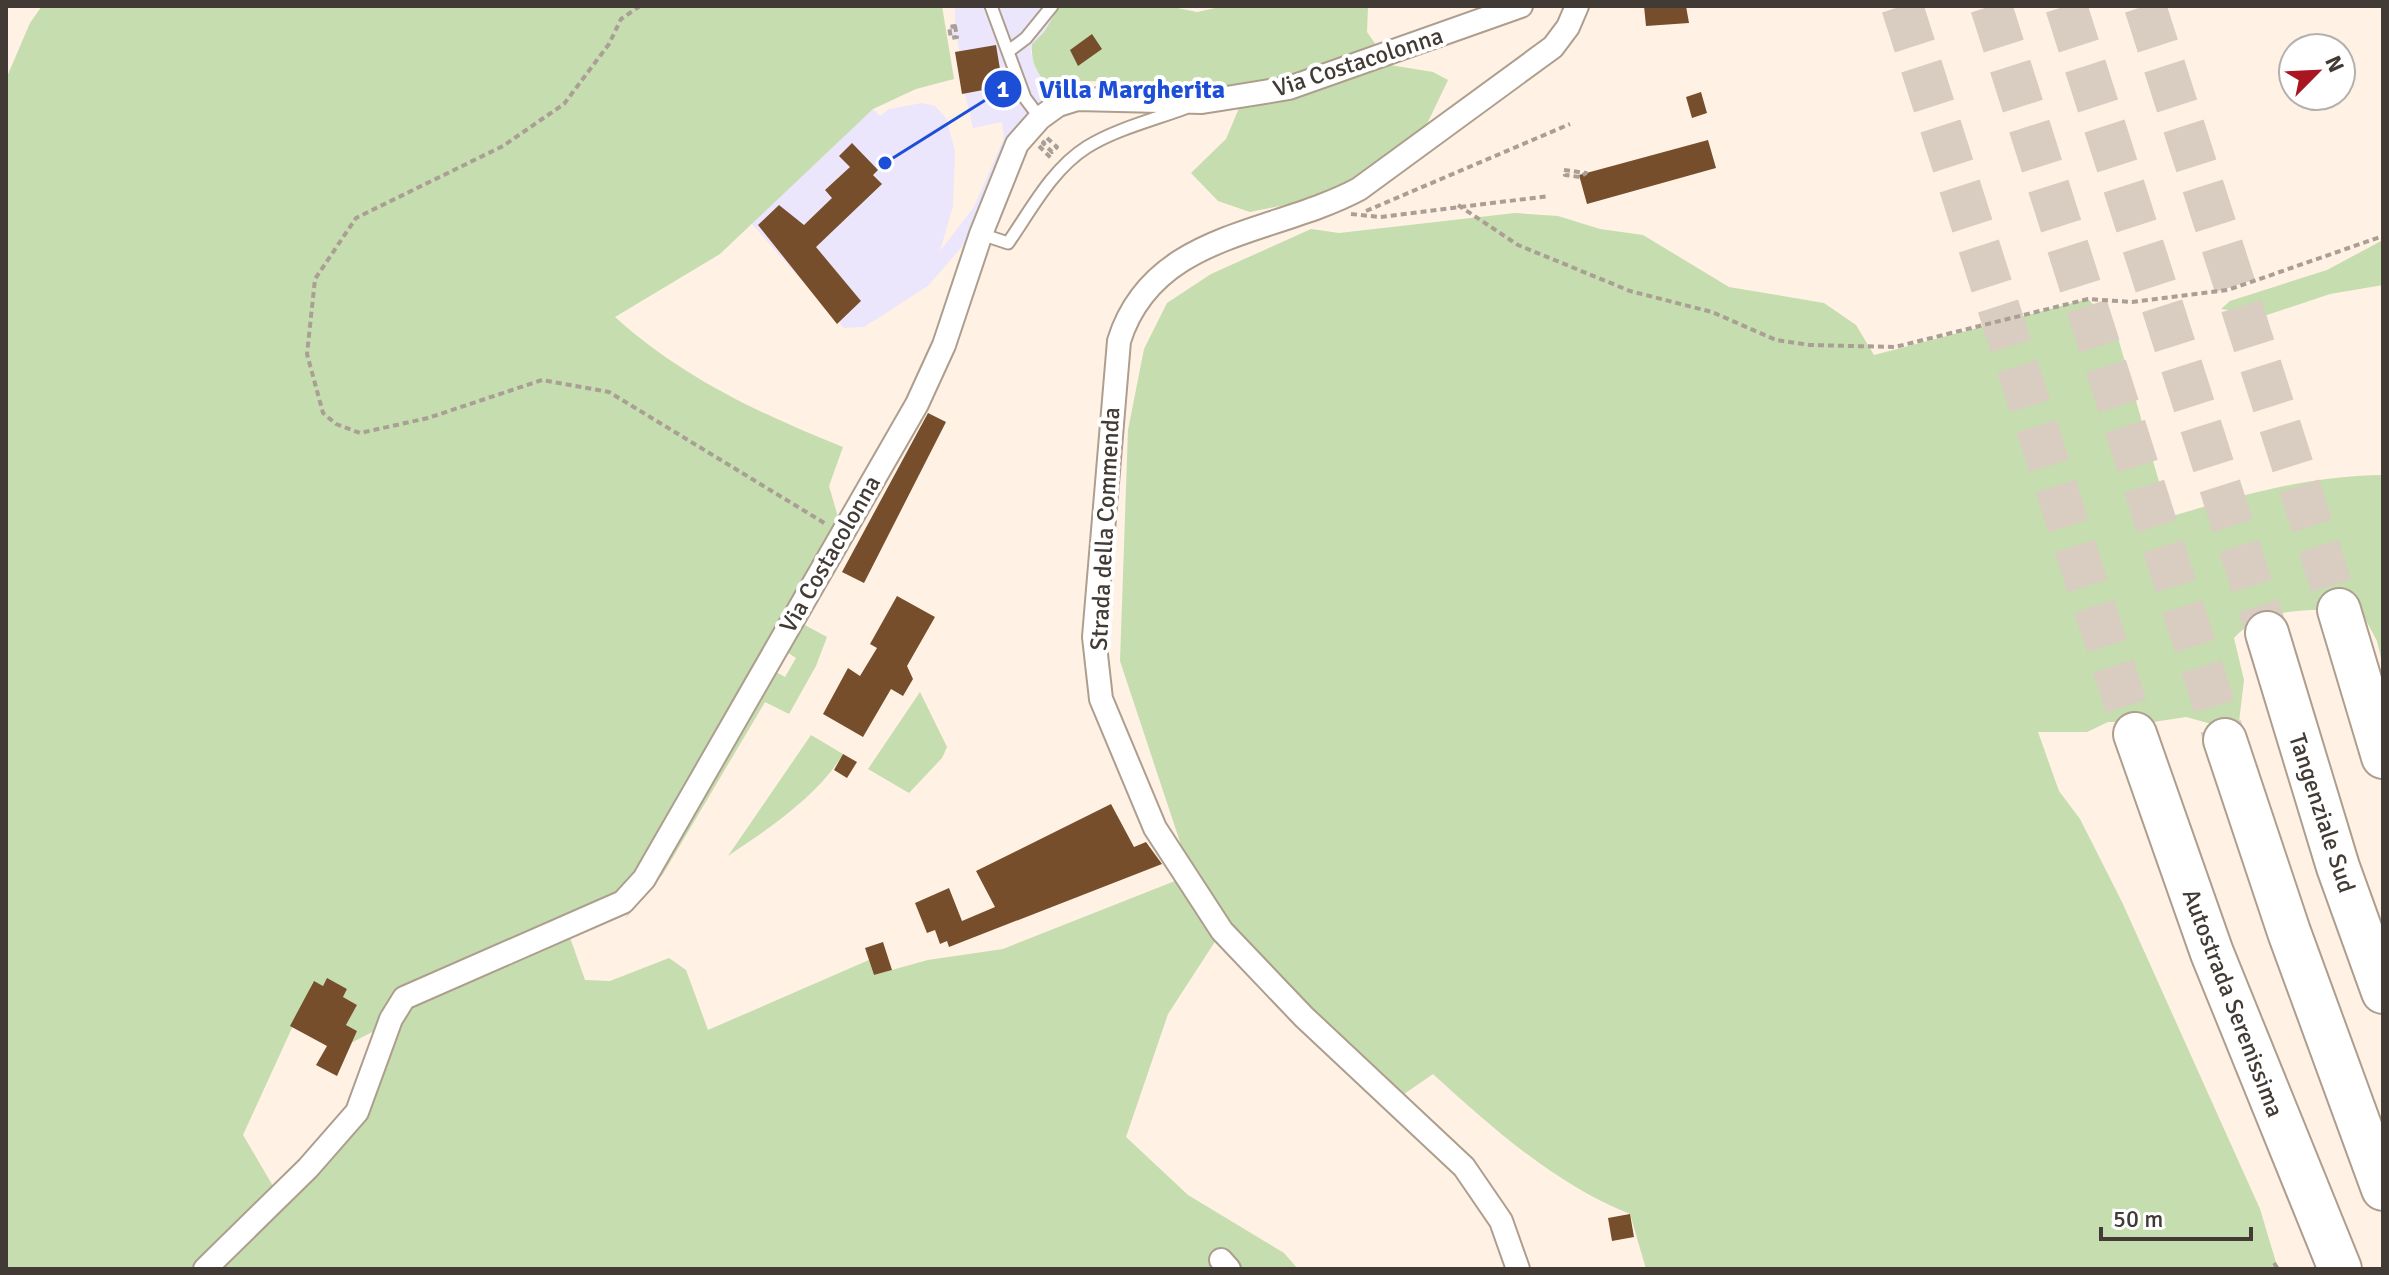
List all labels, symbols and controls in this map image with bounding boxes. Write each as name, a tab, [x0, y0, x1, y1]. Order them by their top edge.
street label: Via Costacolonna	[1269, 20, 1447, 104]
north arrow	[2277, 32, 2357, 112]
text: N	[2319, 52, 2350, 77]
callout: Villa Margherita	[983, 64, 1241, 114]
text: 1	[997, 74, 1010, 104]
text: Villa Margherita	[1039, 74, 1225, 106]
street label: Strada della Commenda	[1084, 407, 1126, 651]
street label: Via Costacolonna	[773, 470, 887, 638]
street label: Tangenziale Sud	[2282, 730, 2362, 896]
street label: Autostrada Serenissima	[2176, 885, 2290, 1121]
scale bar	[2101, 1191, 2251, 1241]
text: 50 m	[2113, 1204, 2163, 1234]

